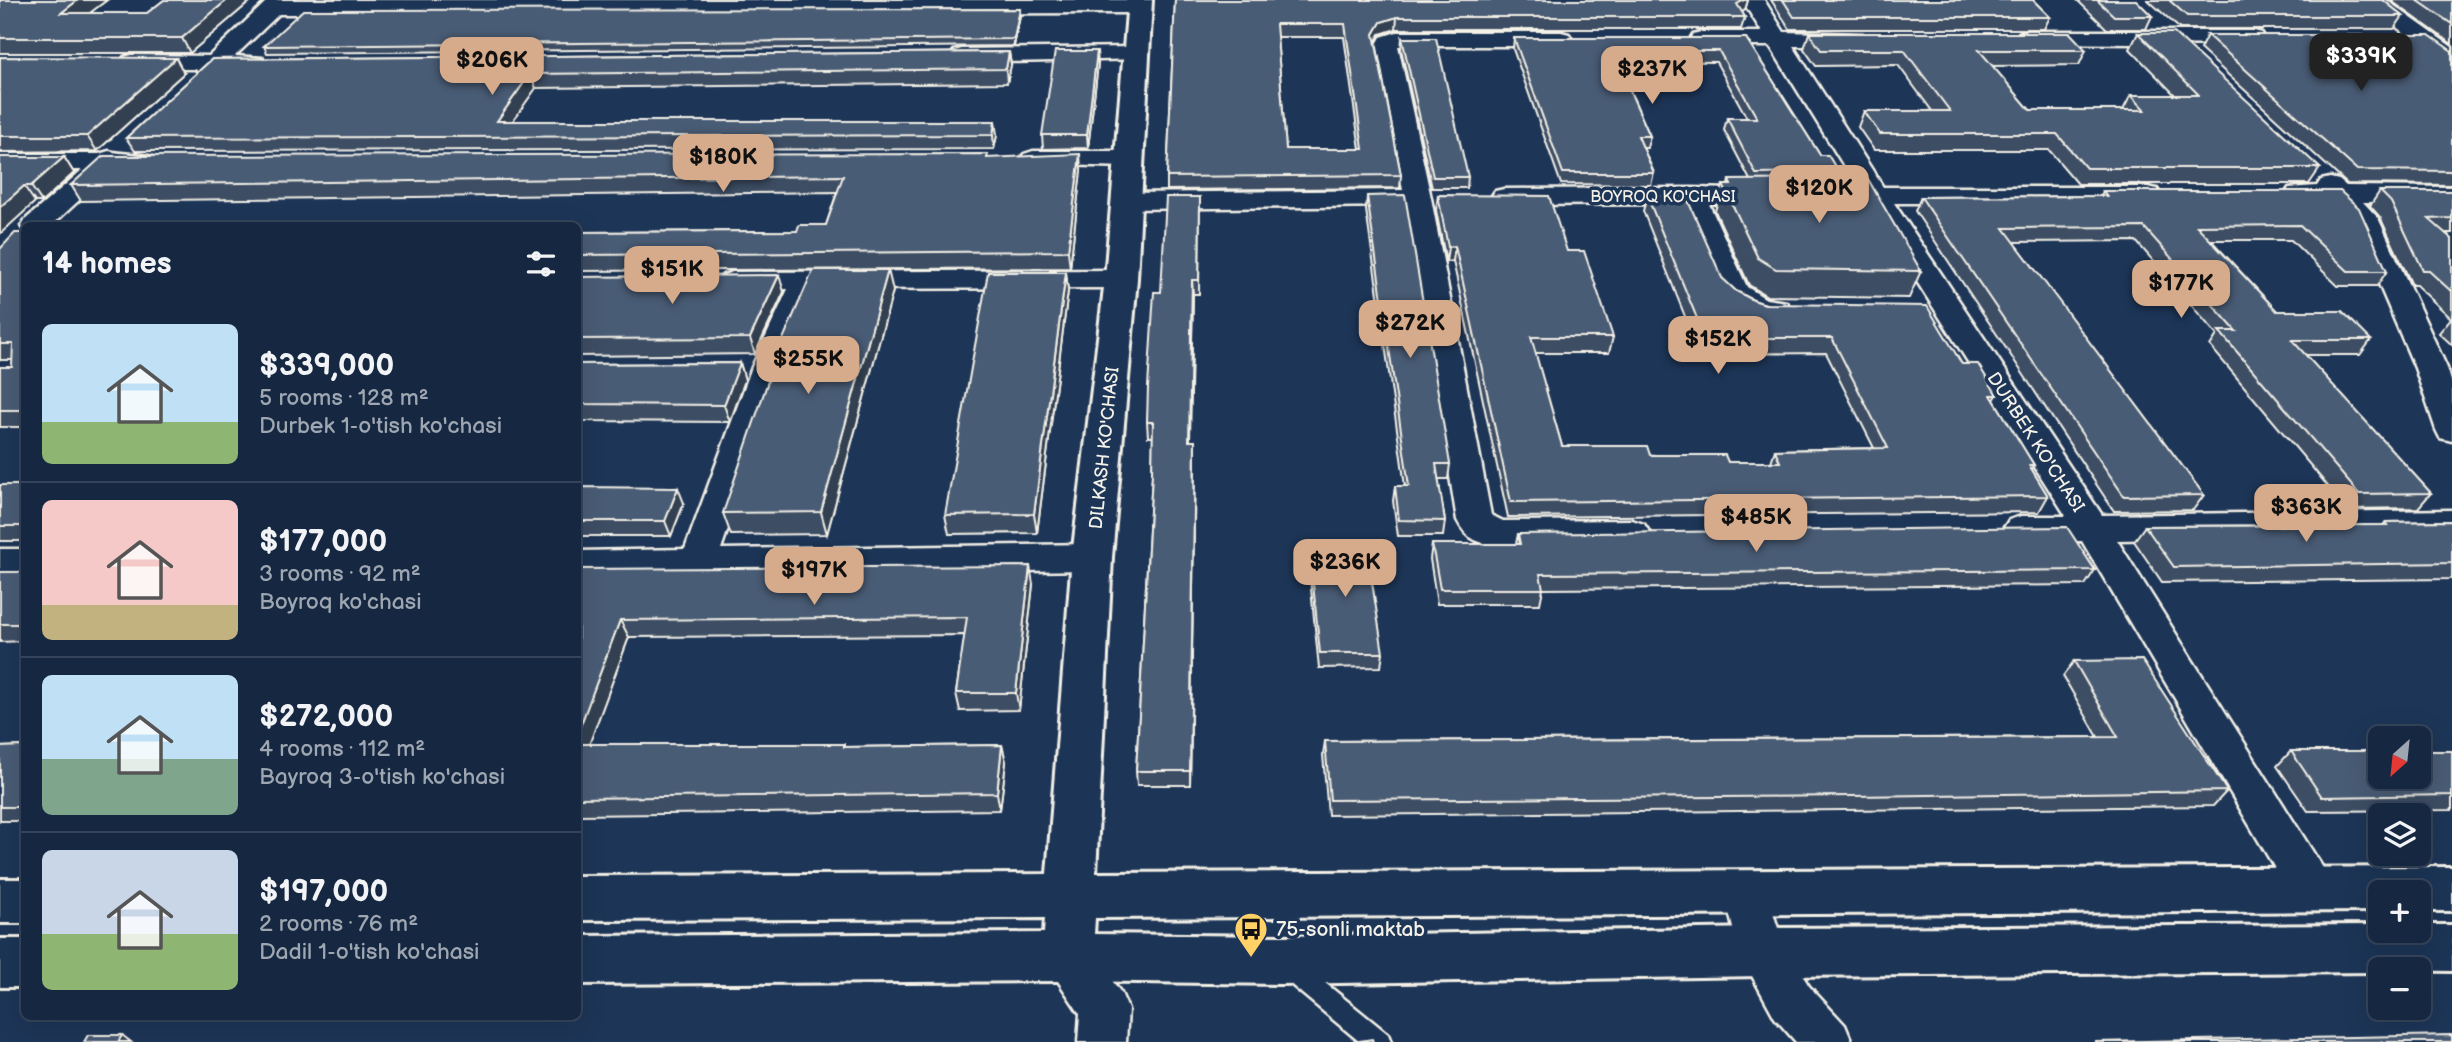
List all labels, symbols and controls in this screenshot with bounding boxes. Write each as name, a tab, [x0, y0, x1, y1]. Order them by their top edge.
pin: $339K	[2312, 34, 2410, 93]
pin: $206K	[443, 38, 541, 97]
text: $339K	[2325, 42, 2397, 70]
text: $206K	[456, 46, 528, 74]
pin: $237K	[1603, 46, 1701, 106]
text: $237K	[1617, 55, 1687, 83]
pin: $180K	[674, 134, 772, 194]
text: $180K	[689, 143, 757, 171]
pin: $120K	[1770, 166, 1868, 225]
text: $120K	[1785, 174, 1853, 202]
street label: BOYROQ KO'CHASI	[1590, 188, 1736, 207]
icon: filters	[522, 245, 560, 283]
text: 14 homes	[42, 246, 171, 282]
pin: $151K	[623, 246, 721, 306]
text: $151K	[640, 255, 704, 283]
pin: $177K	[2132, 260, 2230, 320]
text: $177K	[2148, 269, 2214, 297]
pin: $272K	[1361, 300, 1459, 360]
text: $272K	[1375, 309, 1445, 337]
pin: $152K	[1669, 316, 1767, 376]
text: $152K	[1684, 325, 1752, 353]
pin: $255K	[759, 336, 857, 396]
text: $255K	[772, 345, 844, 373]
text: $339,000	[259, 348, 394, 384]
icon: home	[98, 352, 182, 436]
street label: DILKASH KO'CHASI	[1086, 366, 1123, 530]
street label: DURBEK KO'CHASI	[1983, 368, 2089, 516]
text: 5 rooms · 128 m²	[259, 384, 429, 412]
text: Durbek 1-o'tish ko'chasi	[259, 412, 502, 440]
pin: $363K	[2257, 484, 2355, 544]
text: $363K	[2270, 493, 2342, 521]
pin: $485K	[1707, 494, 1805, 554]
text: $485K	[1720, 503, 1792, 531]
text: $177,000	[259, 524, 387, 560]
icon: home	[98, 528, 182, 612]
pin: $236K	[1296, 540, 1394, 599]
pin: $197K	[765, 548, 863, 607]
text: $236K	[1309, 548, 1381, 576]
text: $197K	[781, 556, 847, 584]
text: 3 rooms · 92 m²	[259, 560, 421, 588]
text: Boyroq ko'chasi	[259, 588, 422, 616]
text: $272,000	[259, 699, 393, 735]
icon: home	[98, 703, 182, 787]
north arrow	[2368, 726, 2431, 789]
map controls	[2368, 726, 2431, 1020]
text: 4 rooms · 112 m²	[259, 735, 425, 763]
text: Bayroq 3-o'tish ko'chasi	[259, 763, 505, 791]
button: layers	[2368, 803, 2431, 866]
text: $197,000	[259, 874, 388, 910]
icon: home	[98, 878, 182, 962]
button: +	[2368, 880, 2431, 943]
text: 2 rooms · 76 m²	[259, 910, 418, 938]
bus stop icon: 75-sonli maktab	[1232, 910, 1270, 959]
place label: 75-sonli maktab	[1276, 917, 1425, 942]
text: Dadil 1-o'tish ko'chasi	[259, 938, 479, 966]
button: −	[2368, 957, 2431, 1020]

